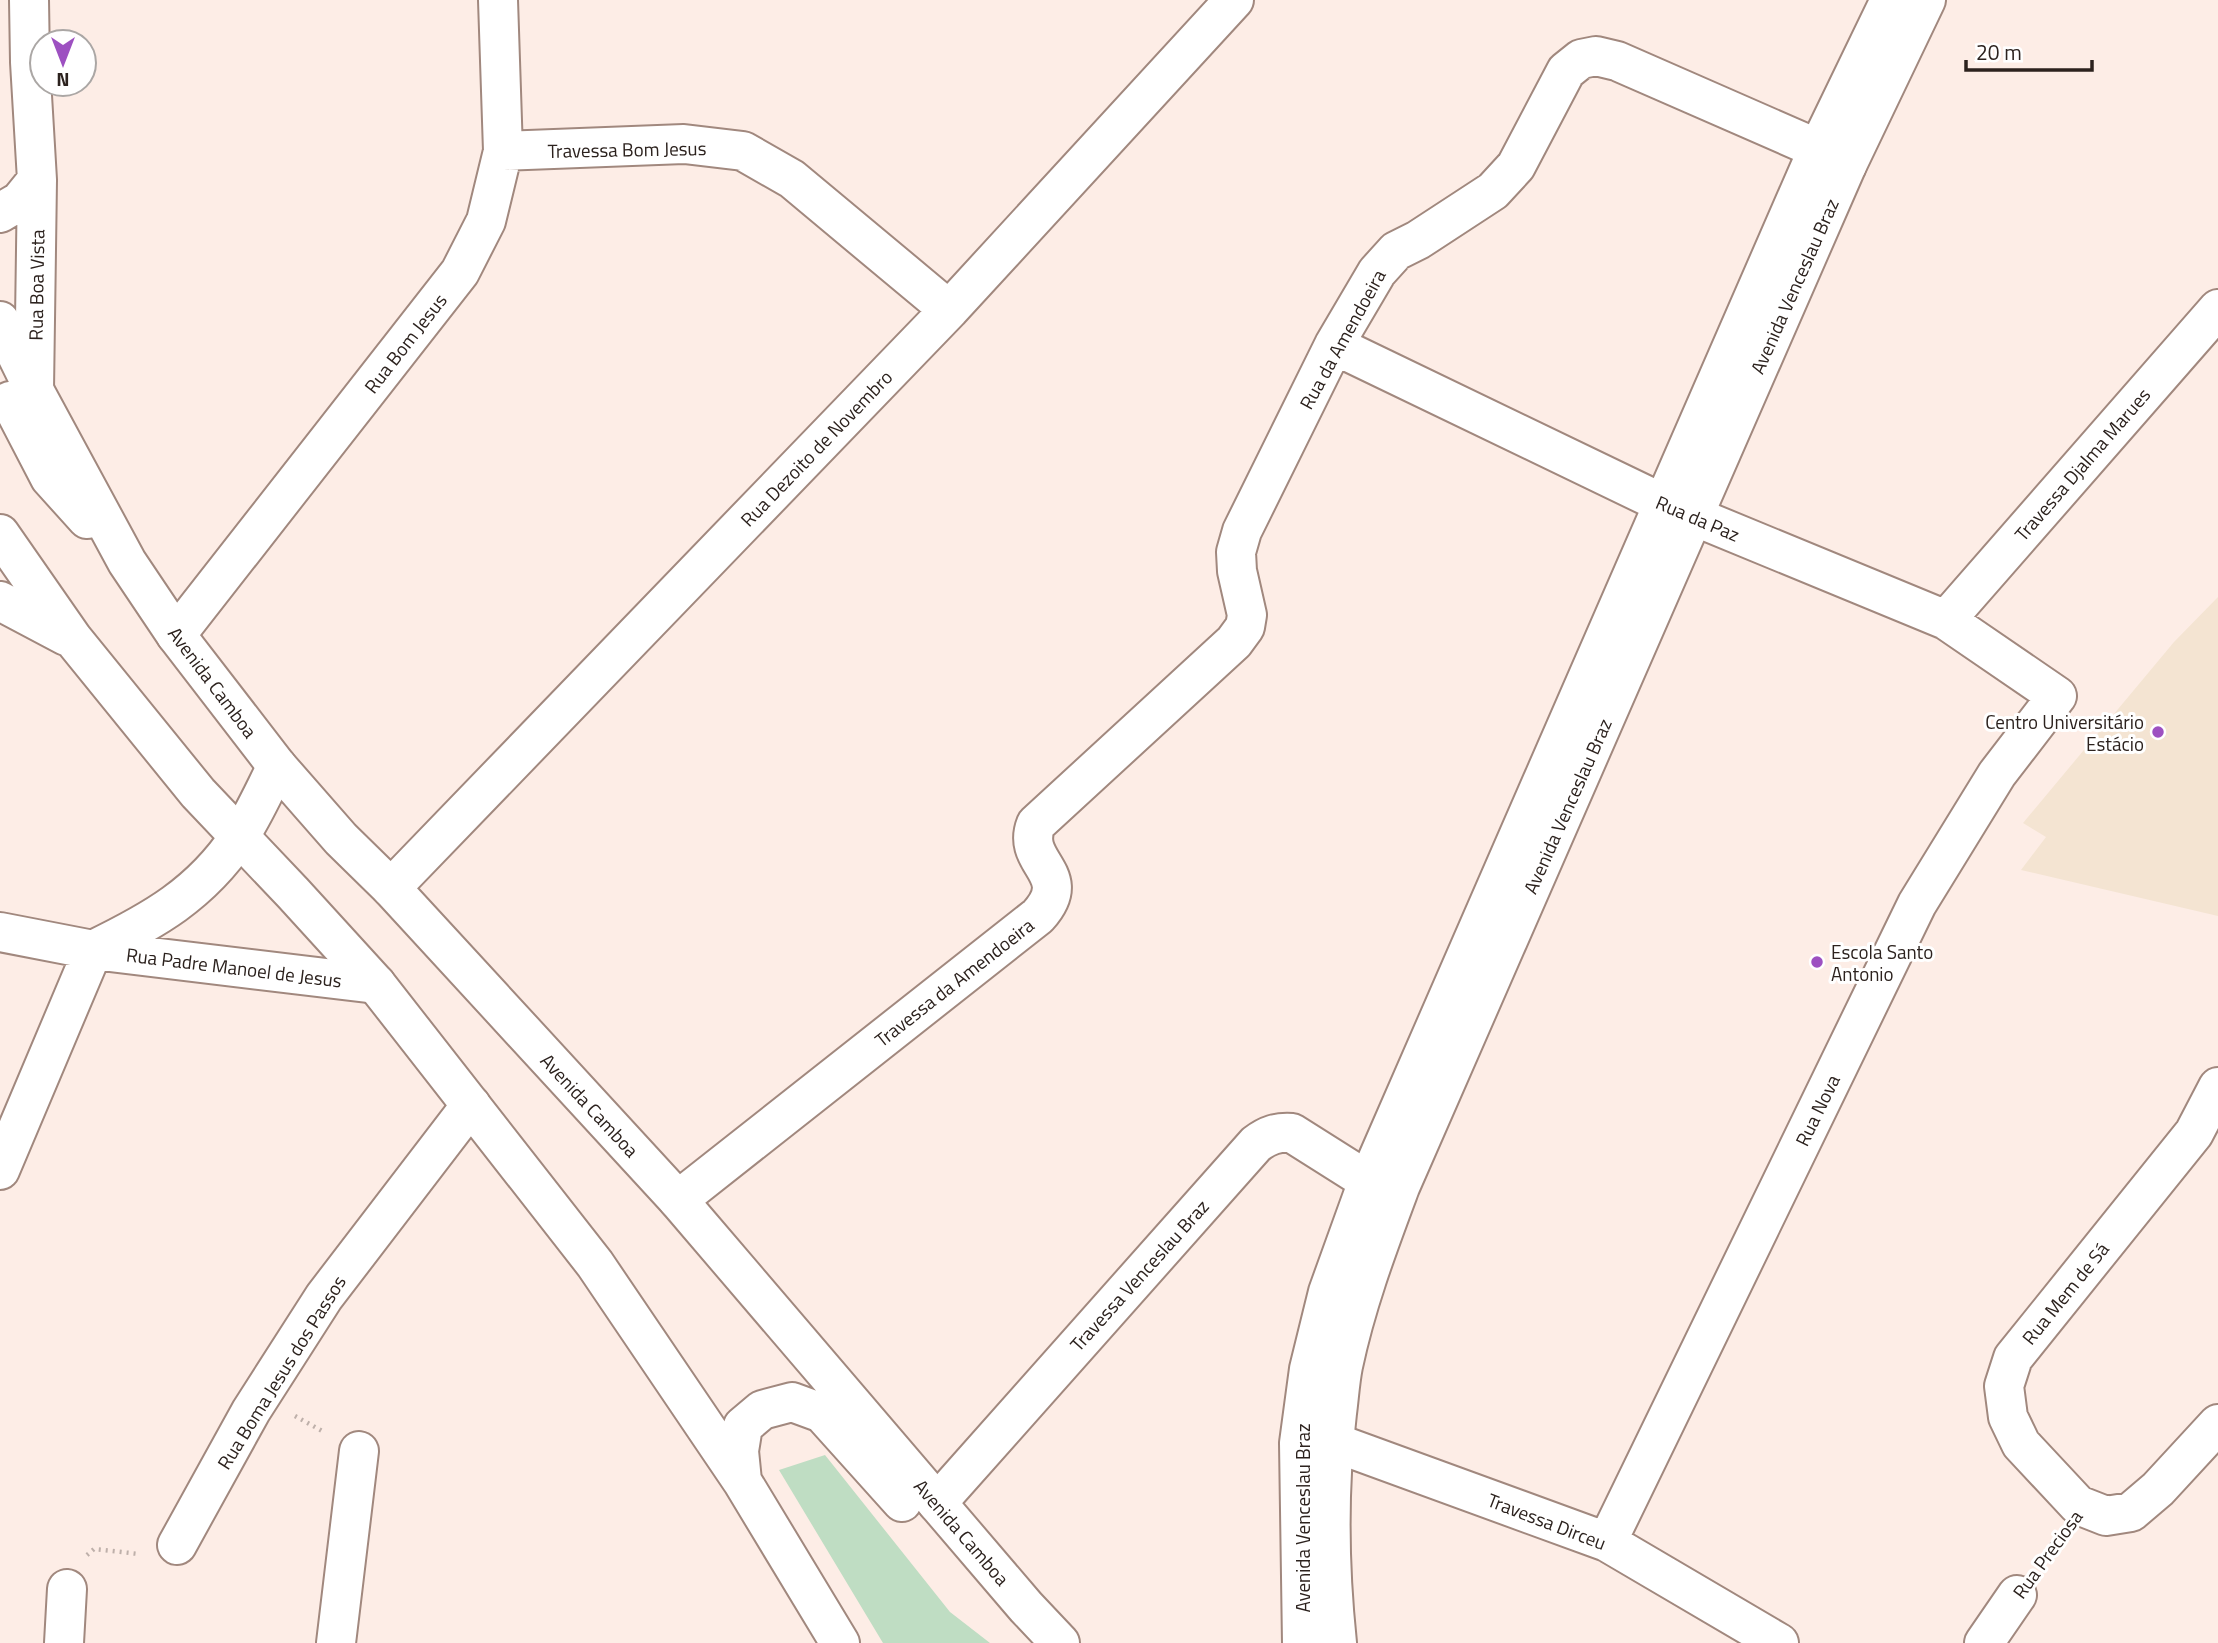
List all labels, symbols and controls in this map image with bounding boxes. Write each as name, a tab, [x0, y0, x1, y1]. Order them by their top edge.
north arrow	[28, 28, 98, 98]
scale bar	[1966, 28, 2092, 72]
text: 20 m	[1976, 36, 2022, 68]
text: N	[56, 66, 70, 95]
street label: Travessa Bom Jesus	[547, 133, 707, 165]
street label: Avenida Venceslau Braz	[1742, 194, 1846, 378]
street label: Rua Boa Vista	[21, 229, 51, 341]
street label: Rua da Amendoeira	[1291, 263, 1393, 414]
street label: Rua Bom Jesus	[357, 287, 453, 399]
street label: Rua Dezoito de Novembro	[733, 363, 899, 533]
street label: Travessa Djalma Marues	[2007, 381, 2157, 547]
street label: Rua da Paz	[1652, 487, 1744, 549]
street label: Avenida Camboa	[161, 620, 265, 744]
place label: Centro Universitário Estácio	[1985, 707, 2144, 758]
street label: Avenida Venceslau Braz	[1515, 714, 1619, 898]
marker: Centro Universitário Estácio	[2150, 724, 2166, 740]
street label: Travessa da Amendoeira	[868, 910, 1040, 1053]
place label: Escola Santo Antonio	[1831, 937, 1933, 988]
street label: Rua Padre Manoel de Jesus	[125, 939, 344, 995]
marker: Escola Santo Antonio	[1809, 954, 1825, 970]
street label: Avenida Camboa	[534, 1046, 646, 1164]
street label: Rua Nova	[1787, 1069, 1847, 1151]
street label: Travessa Venceslau Braz	[1063, 1193, 1215, 1357]
street label: Rua Mem de Sá	[2015, 1235, 2116, 1351]
street label: Rua Boma Jesus dos Passos	[209, 1269, 353, 1475]
street label: Avenida Venceslau Braz	[1288, 1423, 1317, 1613]
street label: Avenida Camboa	[907, 1472, 1017, 1592]
street label: Travessa Dirceu	[1483, 1485, 1611, 1557]
street label: Rua Preciosa	[2005, 1503, 2089, 1604]

